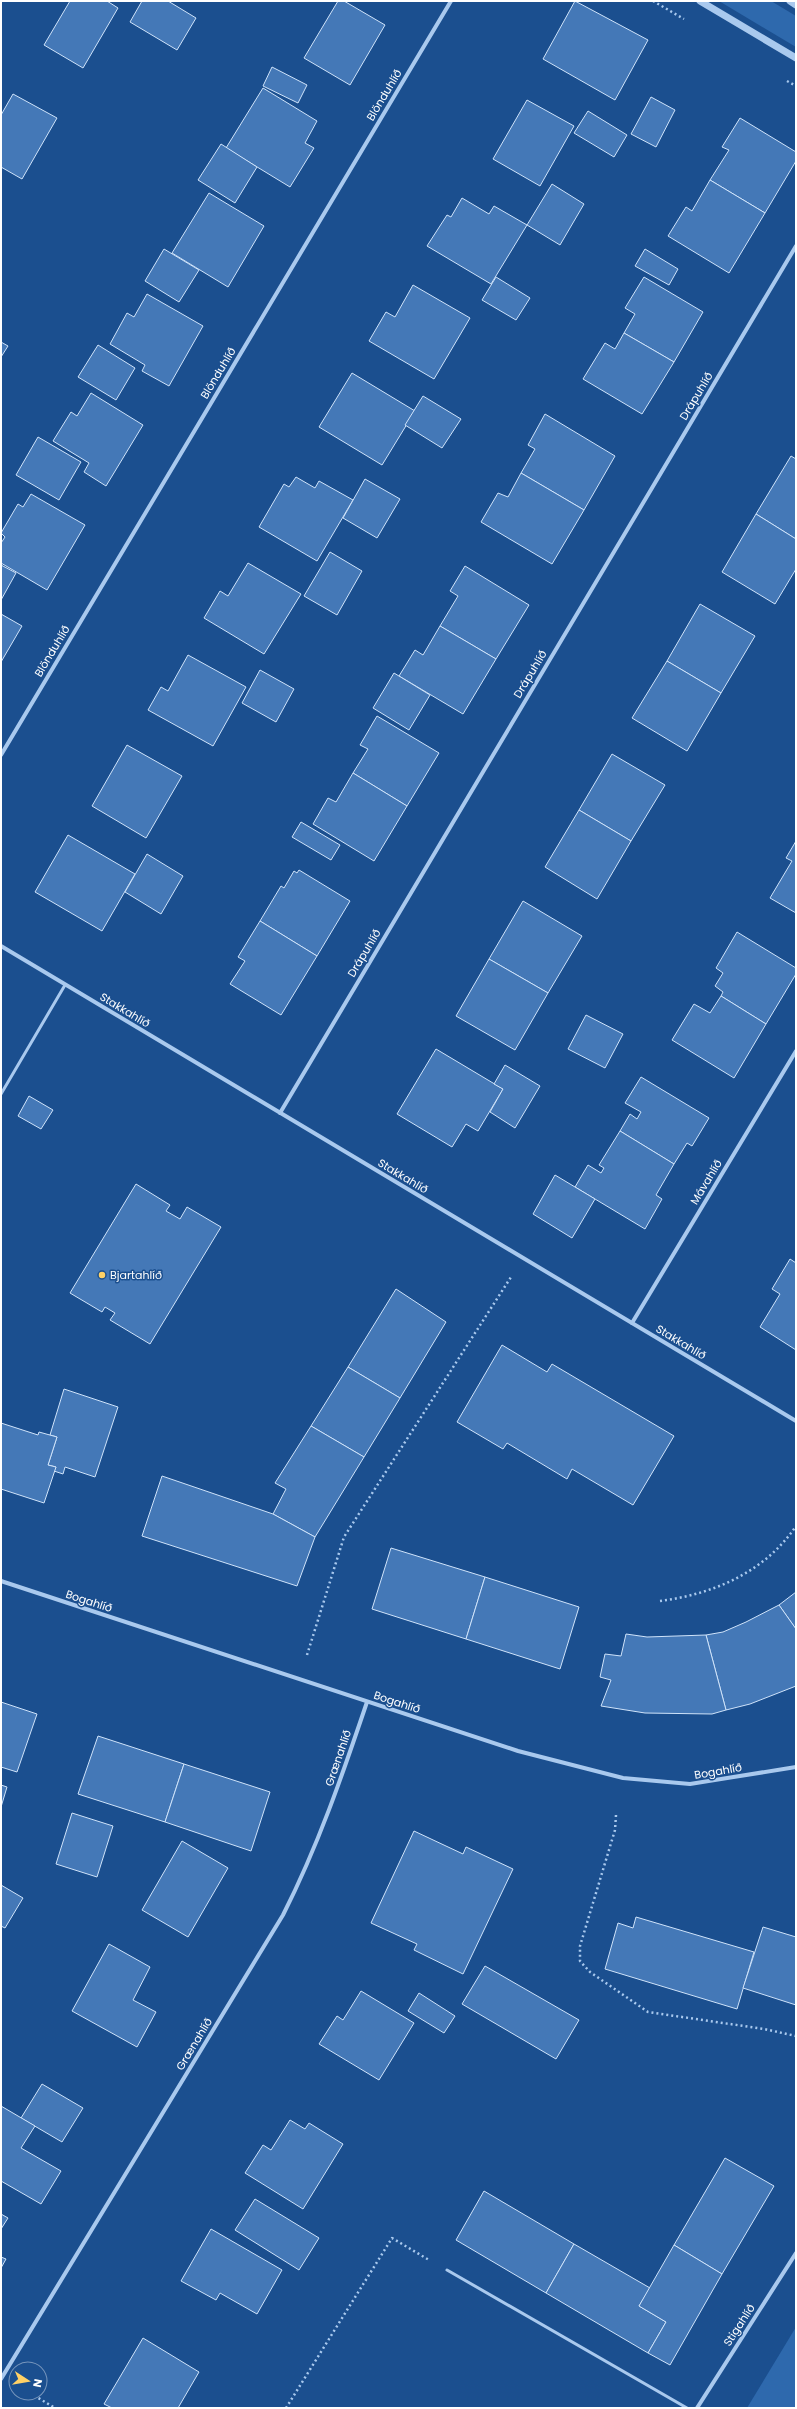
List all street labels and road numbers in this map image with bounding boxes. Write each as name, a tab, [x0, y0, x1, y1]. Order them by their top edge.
street label: Blönduhlíð	[362, 66, 406, 124]
street label: Blönduhlíð	[196, 344, 240, 402]
street label: Drápuhlíð	[675, 369, 717, 423]
street label: Blönduhlíð	[30, 622, 74, 680]
street label: Drápuhlíð	[509, 647, 551, 701]
street label: Drápuhlíð	[343, 926, 385, 980]
street label: Stakkahlíð	[97, 989, 153, 1031]
street label: Stakkahlíð	[375, 1155, 431, 1197]
street label: Mávahlíð	[686, 1156, 726, 1208]
street label: Stakkahlíð	[653, 1321, 709, 1363]
street label: Bogahlíð	[64, 1586, 114, 1616]
street label: Bogahlíð	[372, 1687, 422, 1717]
street label: Grænahlíð	[321, 1728, 355, 1788]
street label: Bogahlíð	[693, 1759, 743, 1783]
street label: Grænahlíð	[172, 2015, 216, 2073]
street label: Stigahlíð	[719, 2301, 759, 2349]

